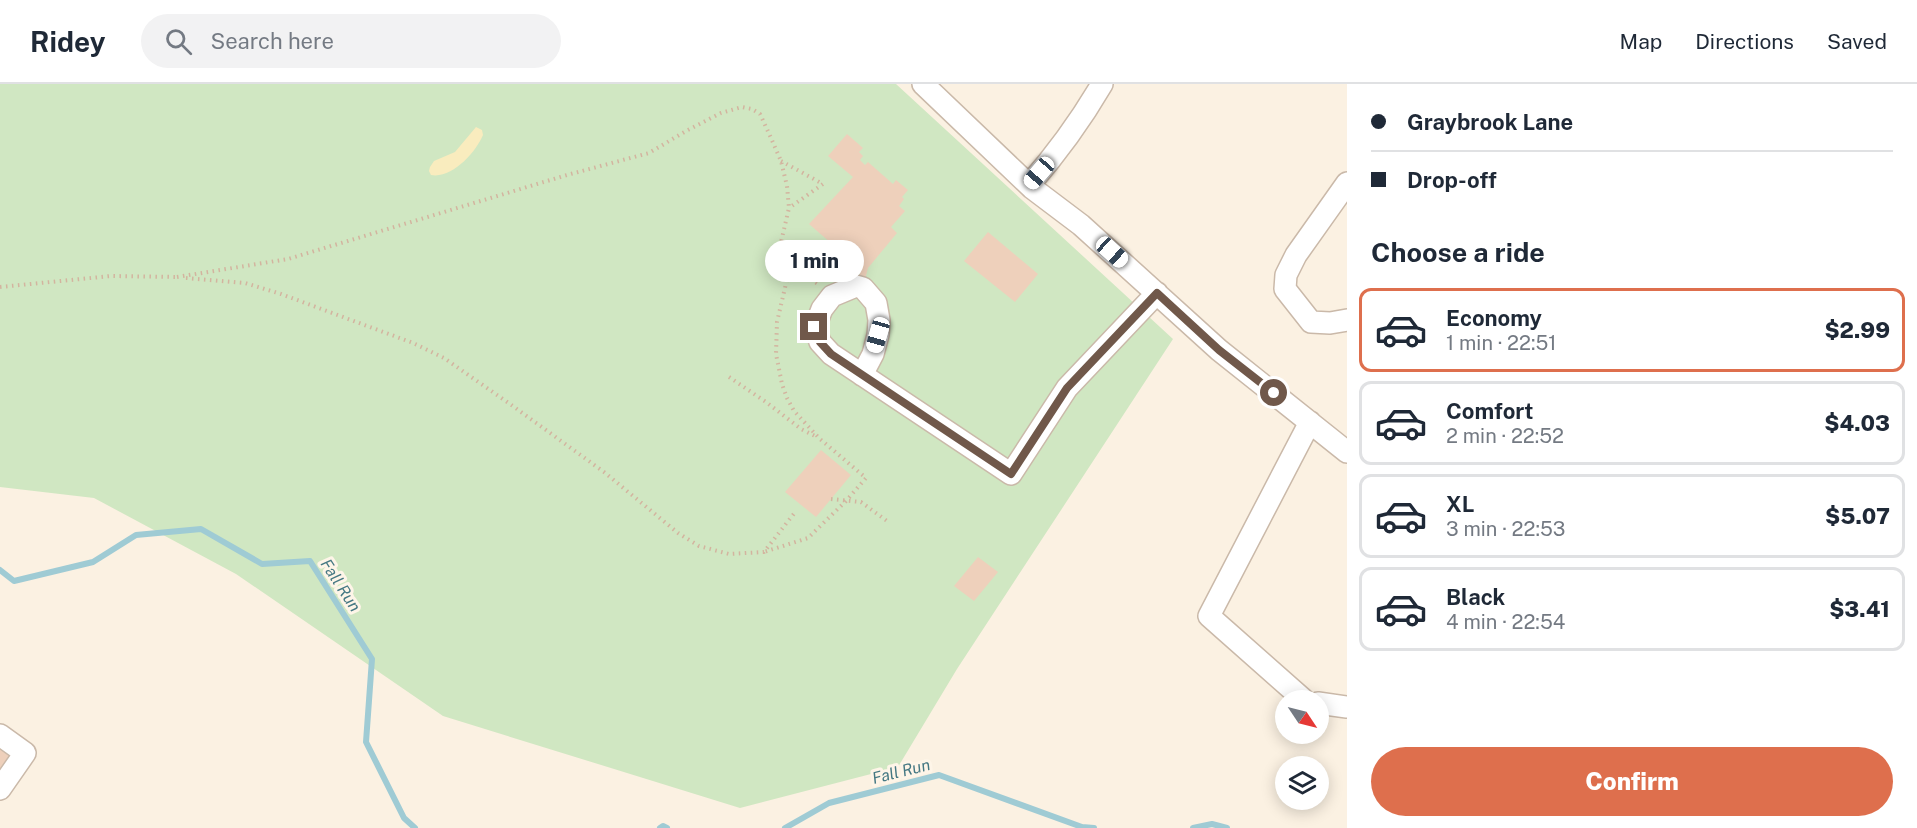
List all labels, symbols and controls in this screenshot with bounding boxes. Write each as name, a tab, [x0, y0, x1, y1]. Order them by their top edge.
search box	[141, 14, 561, 68]
text: Ridey	[30, 25, 105, 58]
icon: search	[162, 25, 195, 58]
text: Search here	[210, 28, 334, 54]
text: Map	[1620, 29, 1662, 54]
text: Directions	[1695, 29, 1794, 54]
text: Saved	[1827, 29, 1887, 54]
text: Graybrook Lane	[1407, 109, 1573, 135]
car	[1020, 154, 1058, 192]
text: Drop-off	[1407, 167, 1497, 193]
car	[1093, 233, 1131, 271]
text: Choose a ride	[1371, 236, 1545, 268]
callout: 1 min	[764, 240, 864, 282]
text: 1 min	[790, 249, 839, 273]
icon: car	[1374, 303, 1428, 357]
text: Economy	[1446, 305, 1542, 331]
route end	[800, 313, 827, 340]
car	[864, 315, 892, 355]
text: $2.99	[1824, 317, 1890, 343]
text: 1 min · 22:51	[1446, 331, 1556, 355]
route start	[1260, 379, 1287, 406]
icon: car	[1374, 396, 1428, 450]
text: Comfort	[1446, 398, 1533, 424]
text: $4.03	[1824, 410, 1890, 436]
text: 2 min · 22:52	[1446, 424, 1564, 448]
icon: car	[1374, 489, 1428, 543]
text: XL	[1446, 491, 1474, 517]
text: $5.07	[1825, 503, 1890, 529]
text: 3 min · 22:53	[1446, 517, 1565, 541]
water label: Fall Run	[317, 555, 365, 615]
icon: car	[1374, 582, 1428, 636]
text: Black	[1446, 584, 1505, 610]
text: $3.41	[1829, 596, 1890, 622]
text: 4 min · 22:54	[1446, 610, 1565, 634]
north arrow	[1275, 690, 1329, 744]
map controls	[1275, 690, 1329, 810]
button: Confirm	[1371, 747, 1893, 816]
water label: Fall Run	[870, 755, 932, 788]
button: layers	[1275, 756, 1329, 810]

